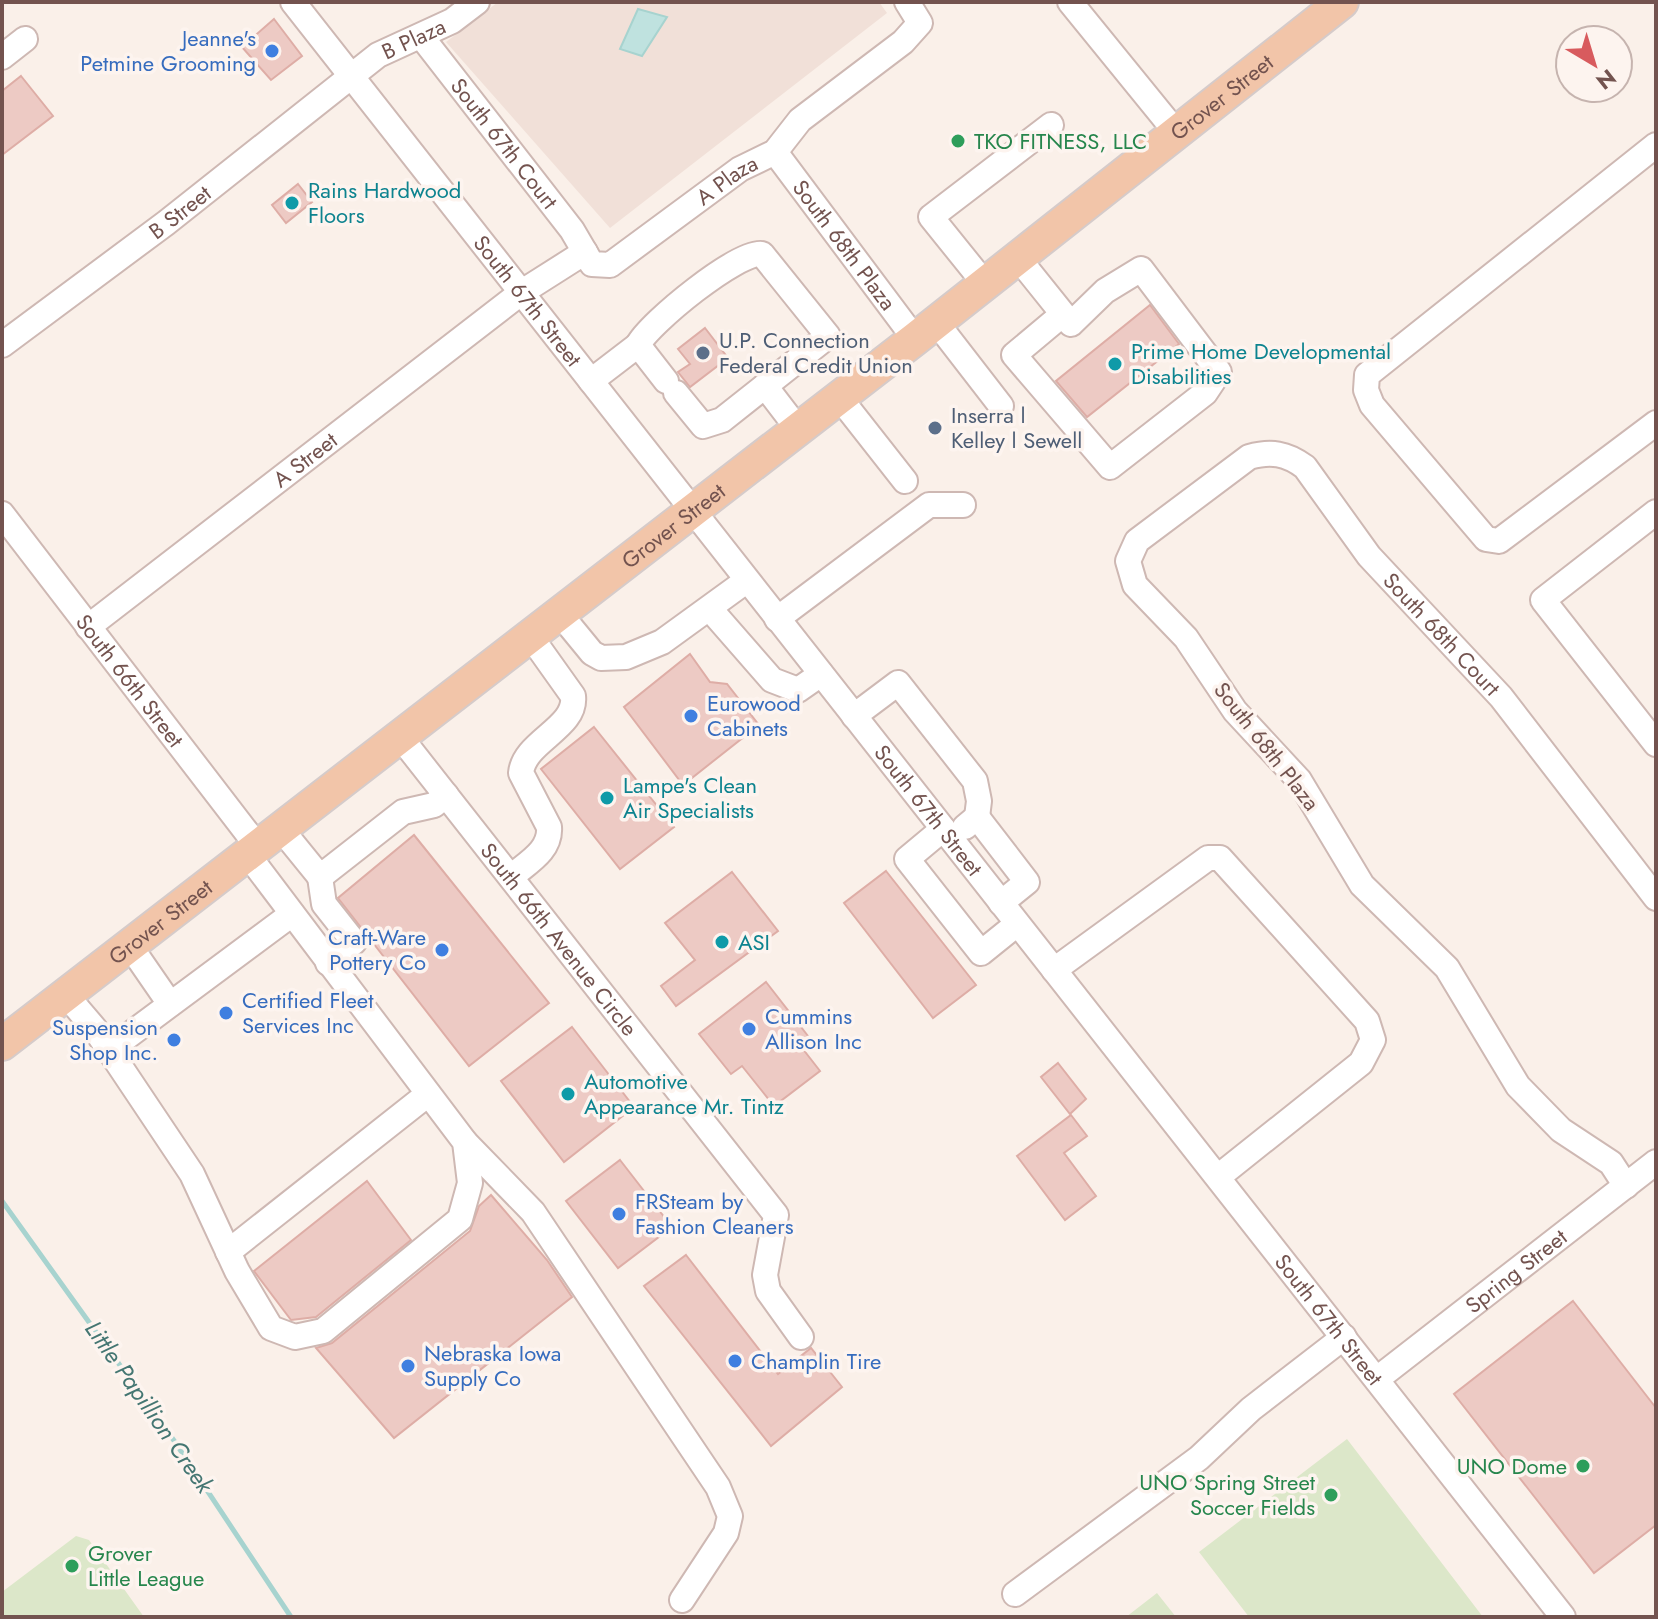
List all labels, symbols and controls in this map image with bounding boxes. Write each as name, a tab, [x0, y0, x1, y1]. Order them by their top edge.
street label: B Plaza	[376, 10, 451, 67]
place label: Jeanne's Petmine Grooming	[80, 22, 256, 79]
north arrow	[1554, 24, 1634, 104]
marker: Jeanne's Petmine Grooming	[263, 42, 281, 60]
street label: Grover Street	[1163, 46, 1280, 148]
text: N	[1590, 62, 1623, 98]
street label: South 67th Court	[443, 71, 566, 216]
place label: TKO FITNESS, LLC	[974, 125, 1147, 157]
marker: TKO FITNESS, LLC	[949, 132, 967, 150]
street label: A Plaza	[689, 147, 763, 213]
street label: South 68th Plaza	[785, 173, 904, 317]
place label: Rains Hardwood Floors	[308, 174, 461, 231]
street label: B Street	[142, 177, 218, 247]
marker: Rains Hardwood Floors	[283, 194, 301, 212]
street label: South 67th Street	[466, 228, 590, 374]
place label: U.P. Connection Federal Credit Union	[719, 324, 913, 381]
place label: Prime Home Developmental Disabilities	[1131, 335, 1391, 392]
marker: U.P. Connection Federal Credit Union	[694, 344, 712, 362]
marker: Prime Home Developmental Disabilities	[1106, 355, 1124, 373]
place label: Inserra l Kelley l Sewell	[951, 399, 1082, 456]
marker: Inserra l Kelley l Sewell	[926, 419, 944, 437]
street label: A Street	[266, 424, 344, 495]
street label: Grover Street	[615, 475, 732, 576]
street label: South 68th Court	[1376, 565, 1508, 703]
street label: South 66th Street	[68, 607, 192, 754]
street label: South 68th Plaza	[1207, 675, 1327, 817]
place label: Eurowood Cabinets	[707, 687, 801, 744]
marker: Eurowood Cabinets	[682, 707, 700, 725]
street label: South 67th Street	[867, 738, 991, 883]
place label: Lampe's Clean Air Specialists	[623, 769, 757, 826]
marker: Lampe's Clean Air Specialists	[598, 789, 616, 807]
street label: South 66th Avenue Circle	[473, 836, 645, 1043]
street label: Grover Street	[102, 871, 219, 972]
place label: Craft-Ware Pottery Co	[328, 921, 426, 978]
place label: ASI	[738, 926, 770, 958]
marker: ASI	[713, 933, 731, 951]
marker: Craft-Ware Pottery Co	[433, 941, 451, 959]
place label: Certified Fleet Services Inc	[242, 984, 374, 1041]
place label: Cummins Allison Inc	[765, 1000, 862, 1057]
marker: Certified Fleet Services Inc	[217, 1004, 235, 1022]
place label: Suspension Shop Inc.	[52, 1011, 158, 1068]
marker: Cummins Allison Inc	[740, 1020, 758, 1038]
marker: Suspension Shop Inc.	[165, 1031, 183, 1049]
place label: Automotive Appearance Mr. Tintz	[584, 1065, 784, 1122]
marker: Automotive Appearance Mr. Tintz	[559, 1085, 577, 1103]
place label: FRSteam by Fashion Cleaners	[635, 1185, 794, 1242]
marker: FRSteam by Fashion Cleaners	[610, 1205, 628, 1223]
street label: Spring Street	[1458, 1221, 1574, 1321]
street label: South 67th Street	[1267, 1247, 1391, 1393]
water label: Little Papillion Creek	[77, 1313, 223, 1502]
place label: Nebraska Iowa Supply Co	[424, 1337, 561, 1394]
place label: Champlin Tire	[751, 1345, 881, 1377]
marker: Champlin Tire	[726, 1352, 744, 1370]
marker: Nebraska Iowa Supply Co	[399, 1357, 417, 1375]
place label: UNO Dome	[1457, 1450, 1567, 1482]
marker: UNO Dome	[1574, 1457, 1592, 1475]
place label: UNO Spring Street Soccer Fields	[1139, 1466, 1316, 1523]
marker: UNO Spring Street Soccer Fields	[1322, 1486, 1340, 1504]
place label: Grover Little League	[88, 1537, 204, 1594]
marker: Grover Little League	[63, 1557, 81, 1575]

